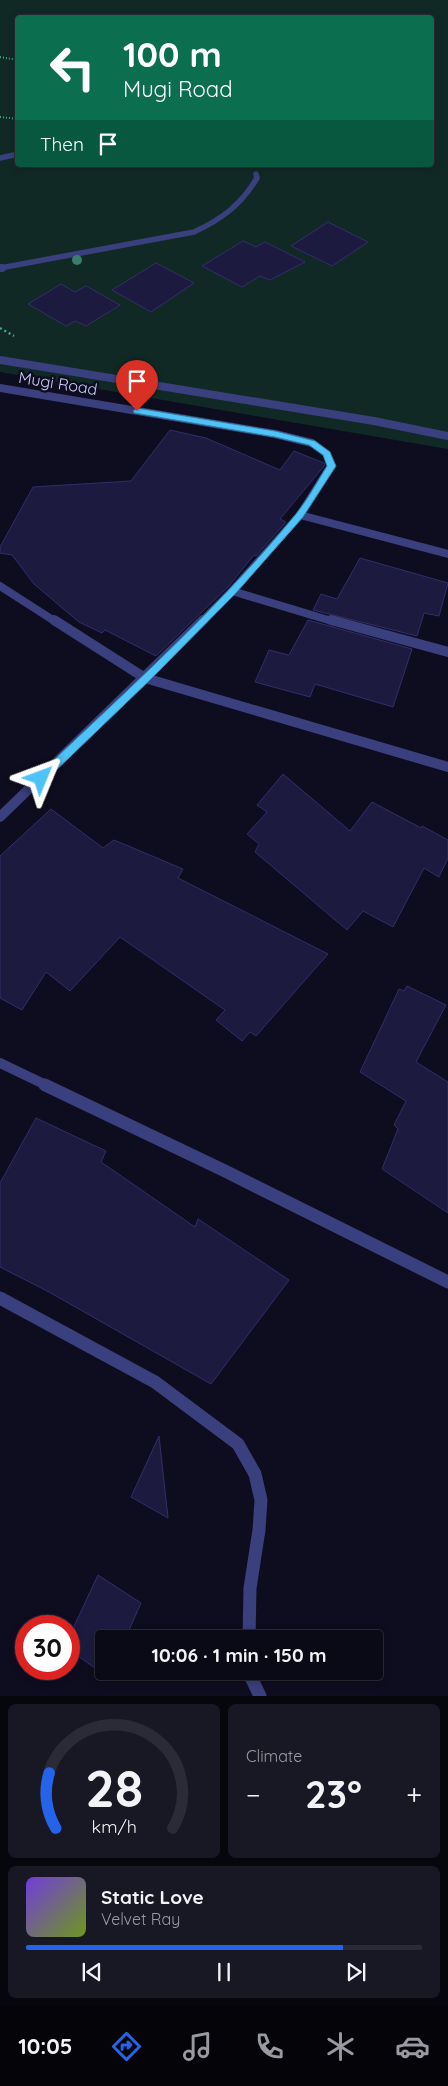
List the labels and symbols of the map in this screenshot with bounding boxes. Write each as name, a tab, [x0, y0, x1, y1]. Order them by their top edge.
pin	[116, 360, 158, 411]
street label: Mugi Road	[17, 367, 99, 399]
position arrow	[14, 751, 66, 803]
speed limit sign: 30	[15, 1615, 80, 1680]

